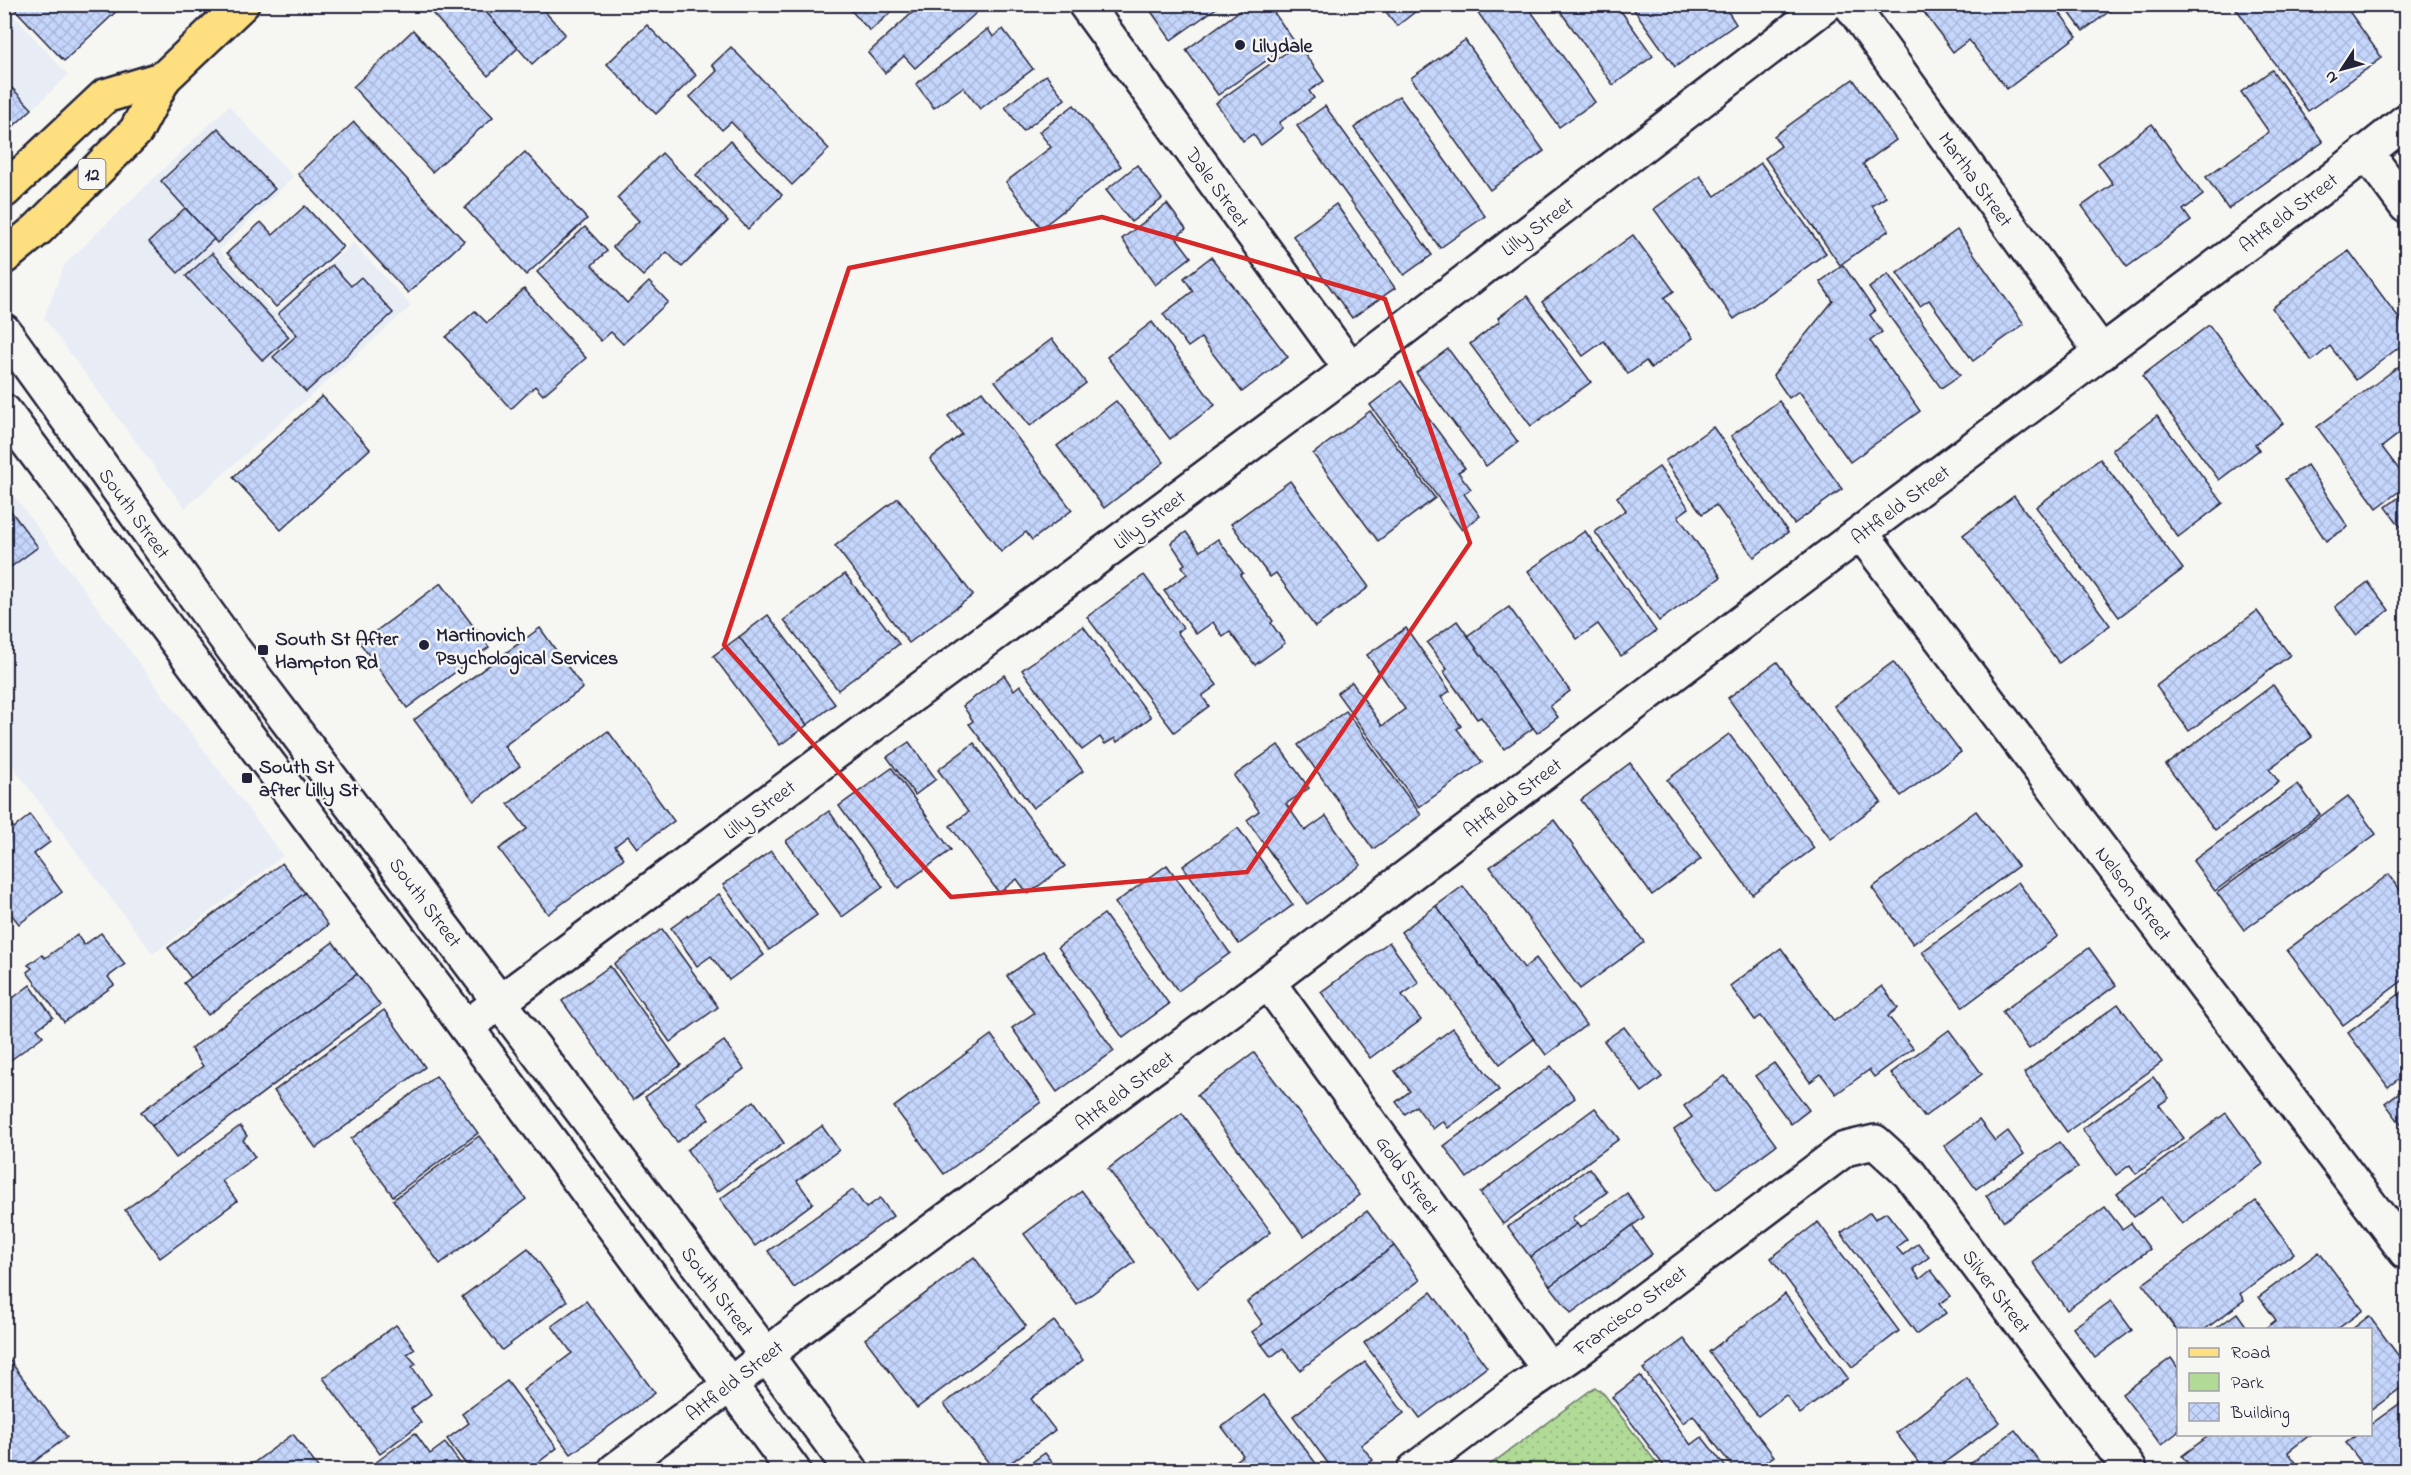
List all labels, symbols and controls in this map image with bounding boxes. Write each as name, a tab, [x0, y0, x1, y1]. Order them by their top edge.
place label: Lilydale	[1252, 33, 1313, 63]
marker: Lilydale	[1233, 38, 1247, 52]
north arrow	[2312, 39, 2372, 99]
text: N	[2318, 65, 2344, 88]
street label: Martha Street	[1929, 127, 2019, 234]
street label: Dale Street	[1176, 141, 1255, 235]
road number: 12	[78, 159, 106, 189]
street label: Attfield Street	[2234, 167, 2345, 261]
street label: Lilly Street	[1496, 191, 1581, 265]
street label: Attfield Street	[1846, 459, 1957, 553]
street label: South Street	[90, 463, 176, 566]
street label: Lilly Street	[1108, 484, 1193, 558]
place label: Martinovich Psychological Services	[436, 622, 618, 675]
place label: South St After Hampton Rd	[275, 626, 399, 678]
marker: Martinovich Psychological Services	[417, 638, 431, 652]
marker: South St After Hampton Rd	[256, 643, 270, 657]
street label: Attfield Street	[1458, 752, 1569, 846]
place label: South St after Lilly St	[259, 754, 359, 807]
marker: South St after Lilly St	[240, 771, 254, 785]
street label: Lilly Street	[718, 774, 803, 848]
street label: Nelson Street	[2087, 841, 2177, 948]
street label: South Street	[380, 852, 468, 955]
street label: Attfield Street	[1070, 1045, 1181, 1139]
street label: Gold Street	[1367, 1131, 1445, 1223]
street label: South Street	[672, 1241, 760, 1344]
street label: Silver Street	[1954, 1244, 2036, 1341]
street label: Francisco Street	[1568, 1259, 1695, 1365]
legend	[2177, 1328, 2372, 1436]
street label: Attfield Street	[680, 1334, 791, 1430]
text: Road	[2231, 1341, 2270, 1367]
text: Park	[2231, 1371, 2264, 1397]
text: Building	[2230, 1401, 2290, 1428]

